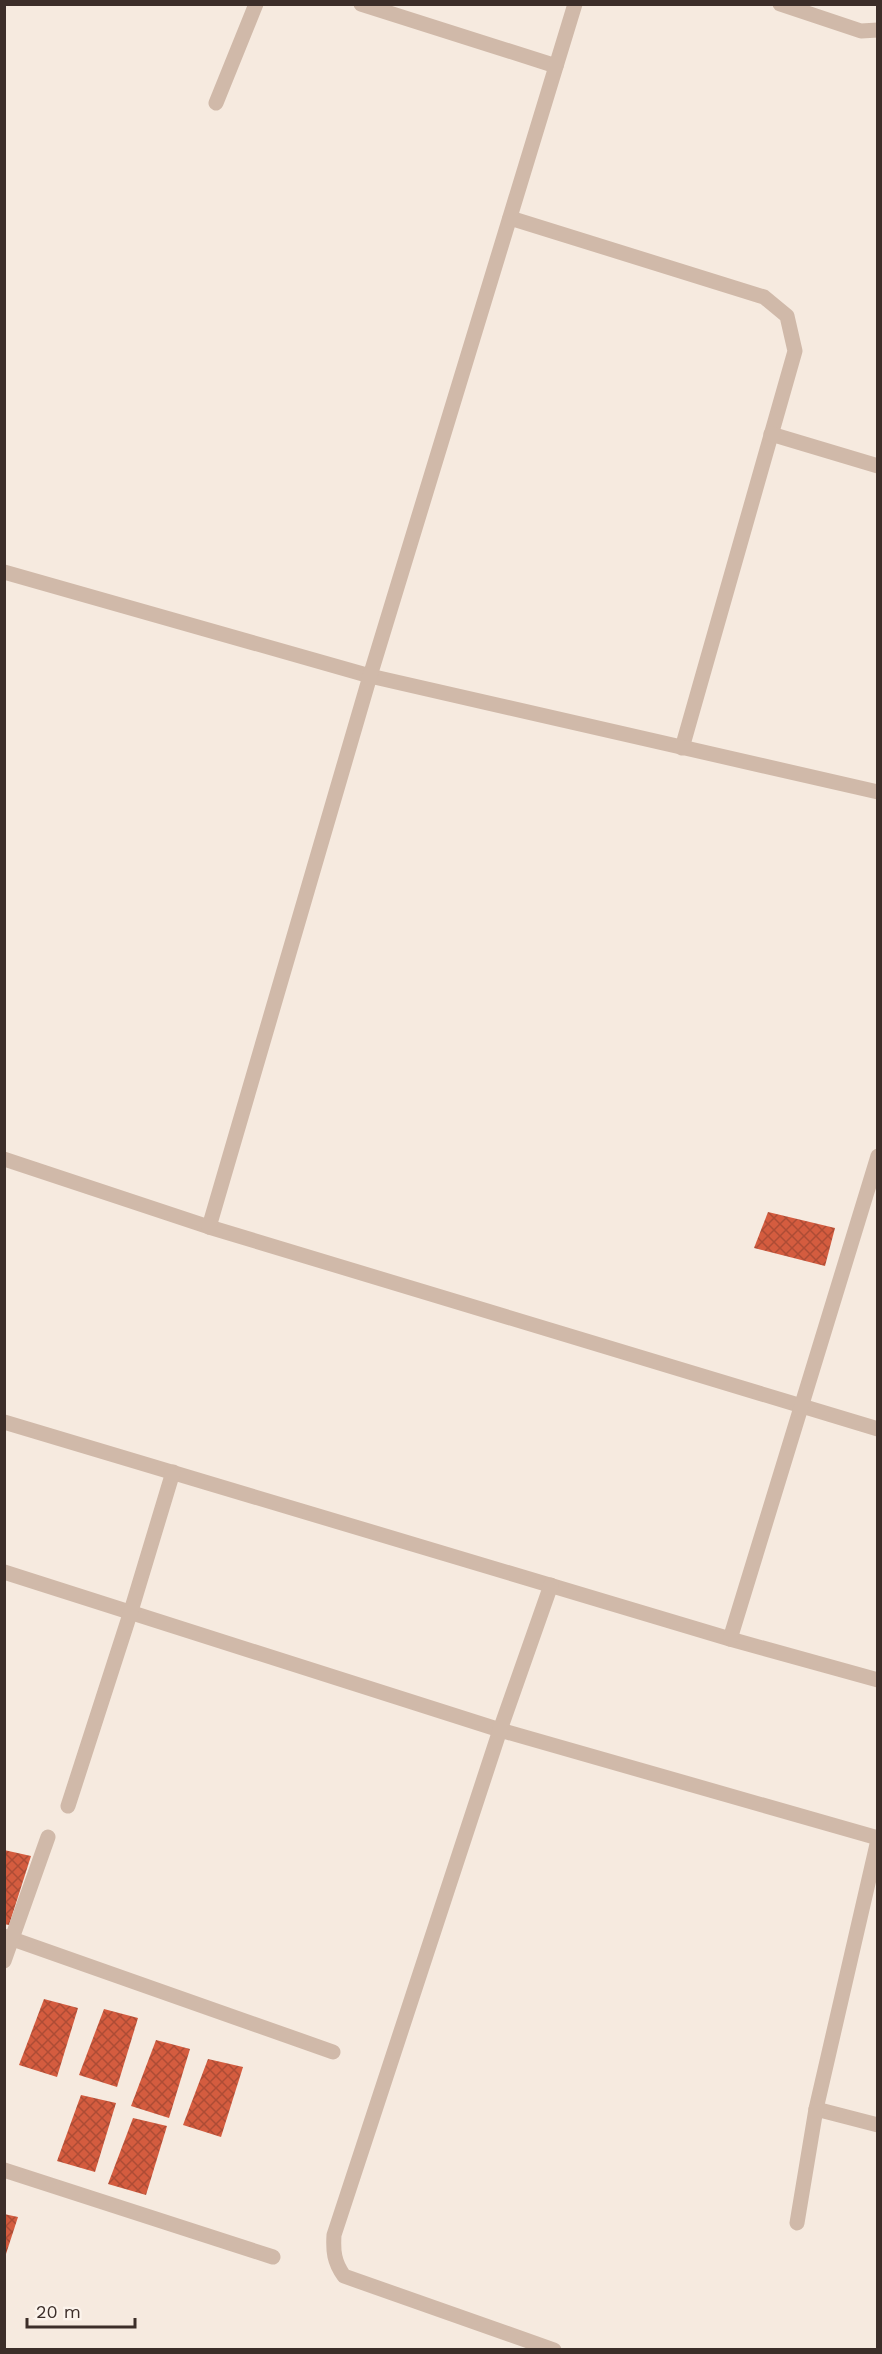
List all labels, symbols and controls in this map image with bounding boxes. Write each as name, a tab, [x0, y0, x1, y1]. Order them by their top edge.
scale bar	[27, 2291, 135, 2329]
text: 20 m	[36, 2301, 81, 2322]

